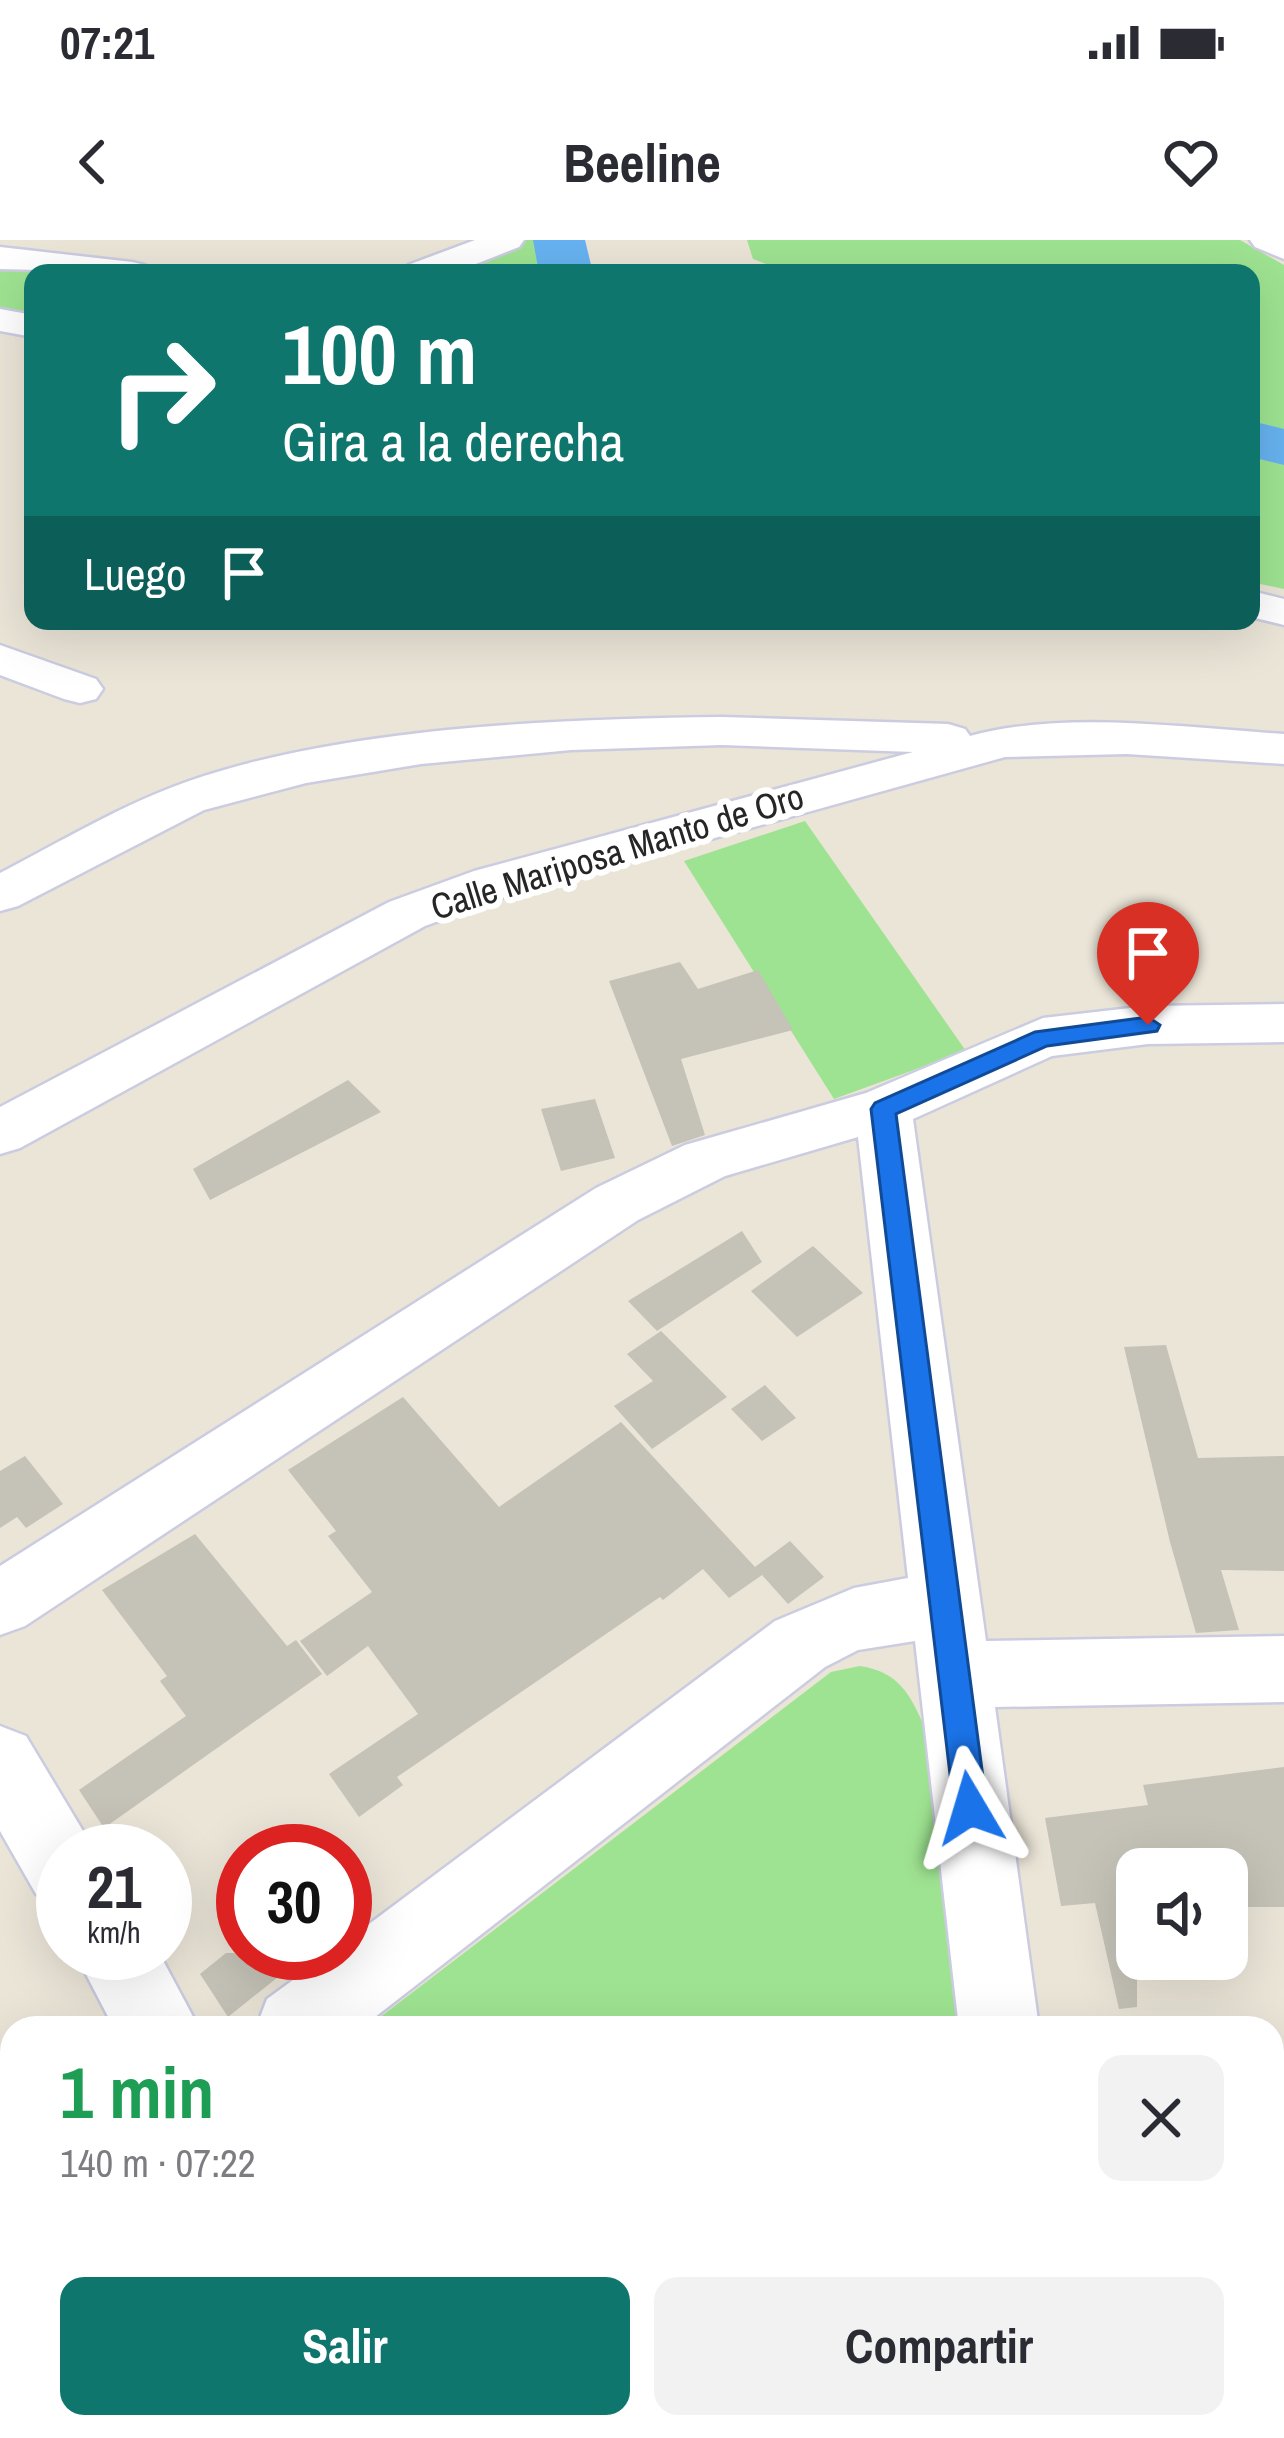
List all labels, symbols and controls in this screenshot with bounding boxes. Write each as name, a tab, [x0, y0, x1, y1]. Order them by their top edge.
text: 07:21	[60, 12, 154, 73]
text: Beeline	[563, 126, 721, 199]
icon: back	[60, 129, 126, 195]
icon: heart	[1158, 129, 1224, 195]
text: 100 m	[282, 297, 477, 410]
icon: right	[84, 312, 240, 468]
text: Gira a la derecha	[282, 405, 624, 478]
icon: arrive	[211, 540, 277, 606]
text: Luego	[84, 543, 187, 604]
street label: Calle Mariposa Manto de Oro	[425, 771, 809, 931]
pin	[1097, 902, 1199, 1025]
icon: arrive	[1115, 920, 1181, 986]
position arrow	[907, 1745, 1033, 1871]
speed limit sign: 30	[216, 1824, 372, 1980]
text: 21	[87, 1846, 141, 1927]
map controls	[1116, 1848, 1248, 1980]
button: sound	[1116, 1848, 1248, 1980]
text: km/h	[87, 1912, 141, 1952]
text: 1 min	[60, 2043, 214, 2140]
button: close	[1098, 2055, 1224, 2181]
text: 140 m · 07:22	[60, 2137, 256, 2189]
button: Salir	[60, 2277, 630, 2415]
button: Compartir	[654, 2277, 1224, 2415]

